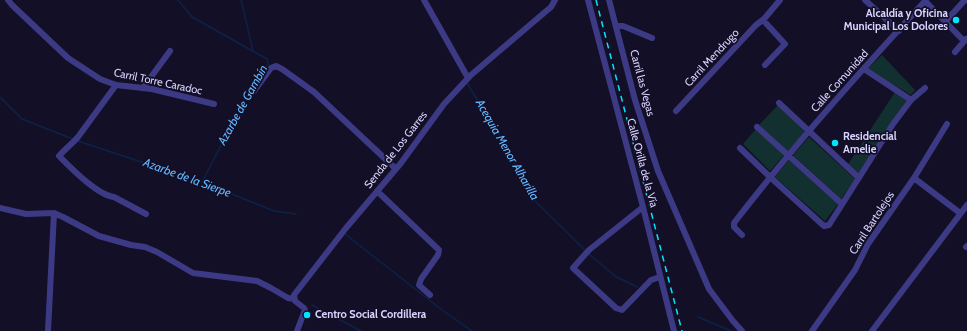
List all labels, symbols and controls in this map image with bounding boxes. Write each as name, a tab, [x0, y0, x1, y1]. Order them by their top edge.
place label: Alcaldía y Oficina Municipal Los Dolores	[843, 7, 948, 33]
marker: Alcaldía y Oficina Municipal Los Dolores	[951, 15, 961, 25]
street label: Carril Mendrugo	[682, 26, 742, 90]
street label: Calle Comunidad	[809, 47, 871, 115]
street label: Carril las Vegas	[627, 48, 657, 118]
water label: Azarbe de Gambín	[215, 63, 271, 147]
street label: Carril Torre Caradoc	[112, 66, 204, 98]
water label: Acequia Menor Alharilla	[472, 97, 542, 203]
street label: Senda de Los Garres	[362, 109, 430, 191]
street label: Calle Orilla de la Vía	[624, 117, 660, 209]
place label: Residencial Amelie	[843, 130, 897, 156]
marker: Residencial Amelie	[830, 138, 840, 148]
water label: Azarbe de la Sierpe	[141, 155, 233, 201]
street label: Carril Bartolejos	[847, 189, 897, 257]
place label: Centro Social Cordillera	[315, 308, 426, 322]
marker: Centro Social Cordillera	[302, 310, 312, 320]

